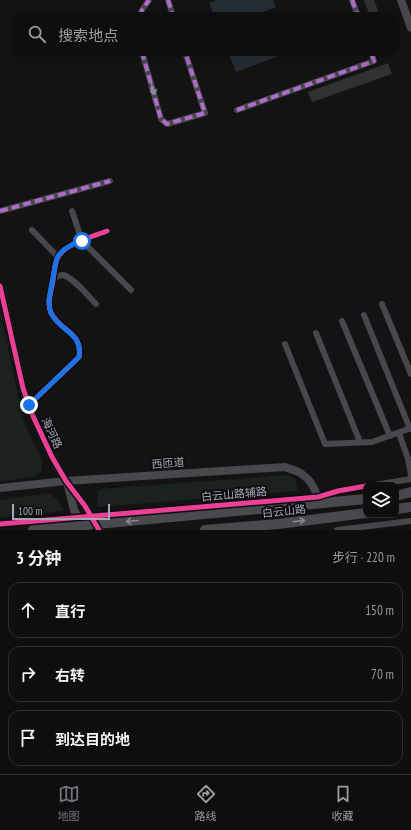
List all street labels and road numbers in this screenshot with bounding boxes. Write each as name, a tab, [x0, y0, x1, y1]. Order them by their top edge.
street label: 海河路	[39, 415, 65, 451]
street label: 西匝道	[151, 455, 185, 471]
street label: 白云山路辅路	[201, 484, 267, 504]
street label: 白云山路	[261, 502, 307, 520]

